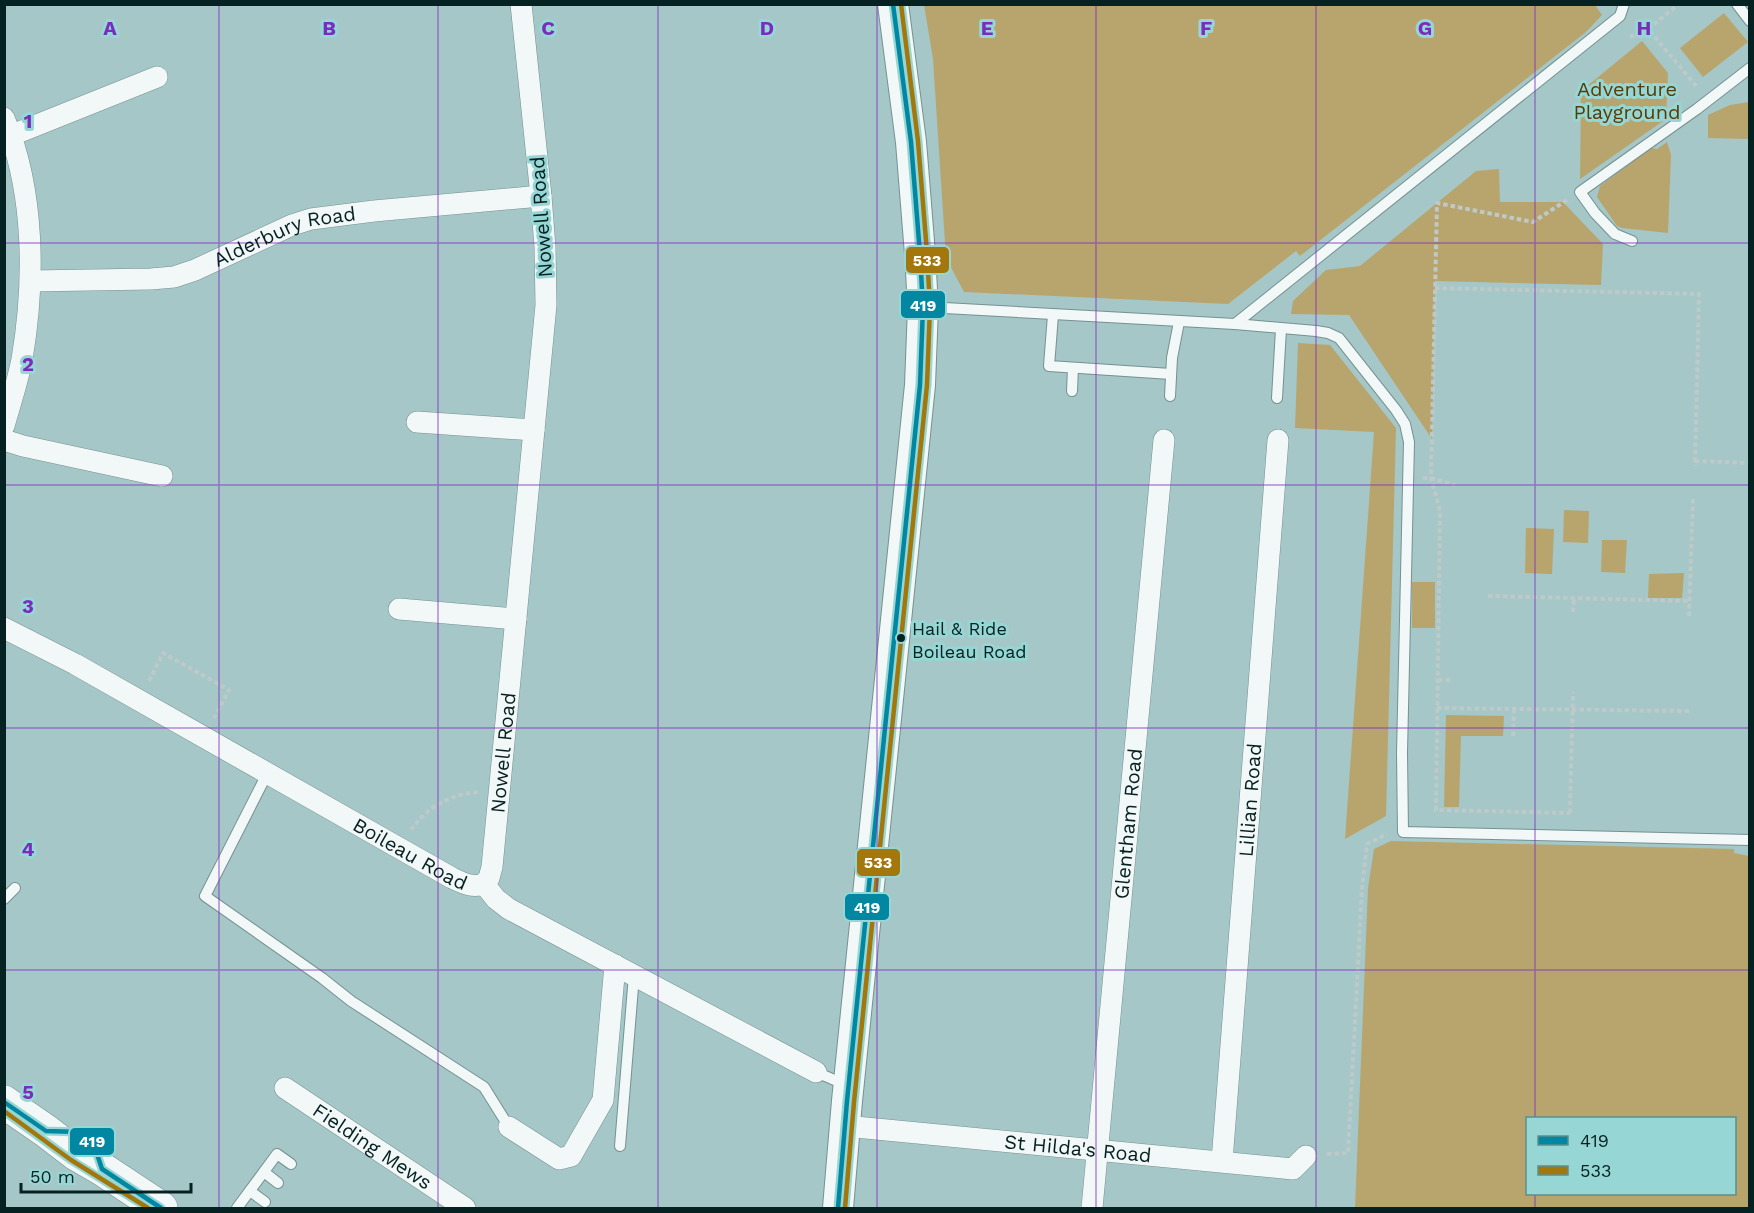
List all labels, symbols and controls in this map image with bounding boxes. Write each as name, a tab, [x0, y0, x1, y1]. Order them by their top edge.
text: A	[103, 16, 117, 40]
text: B	[322, 16, 336, 40]
text: C	[541, 16, 555, 40]
text: D	[760, 16, 774, 40]
text: E	[981, 16, 993, 40]
text: F	[1200, 16, 1212, 40]
text: G	[1418, 16, 1432, 40]
text: H	[1637, 16, 1651, 40]
park label: Adventure Playground	[1573, 77, 1681, 124]
text: 1	[24, 109, 32, 133]
street label: Nowell Road	[525, 156, 557, 278]
street label: Alderbury Road	[210, 201, 357, 272]
line badge: 533	[905, 246, 950, 274]
text: 533	[913, 251, 941, 270]
line badge: 419	[900, 290, 946, 319]
text: 419	[910, 296, 936, 315]
text: 2	[22, 352, 34, 376]
text: 3	[22, 594, 34, 618]
place label: Hail & Ride Boileau Road	[912, 618, 1027, 662]
marker: Hail & Ride Boileau Road	[895, 632, 907, 644]
street label: Nowell Road	[485, 691, 521, 814]
street label: Lillian Road	[1234, 742, 1266, 858]
street label: Glentham Road	[1109, 747, 1147, 900]
street label: Boileau Road	[349, 812, 471, 895]
text: 4	[22, 837, 35, 861]
line badge: 533	[856, 848, 901, 877]
text: 533	[864, 853, 892, 872]
line badge: 419	[844, 893, 890, 921]
text: 419	[854, 898, 880, 917]
text: 5	[22, 1080, 34, 1104]
street label: Fielding Mews	[308, 1098, 437, 1195]
legend	[1526, 1117, 1736, 1195]
line badge: 419	[69, 1127, 115, 1156]
street label: St Hilda's Road	[1003, 1129, 1153, 1167]
text: 419	[1580, 1130, 1609, 1151]
text: 419	[79, 1132, 105, 1151]
scale bar	[21, 1156, 190, 1194]
text: 533	[1580, 1160, 1611, 1181]
text: 50 m	[30, 1166, 75, 1187]

